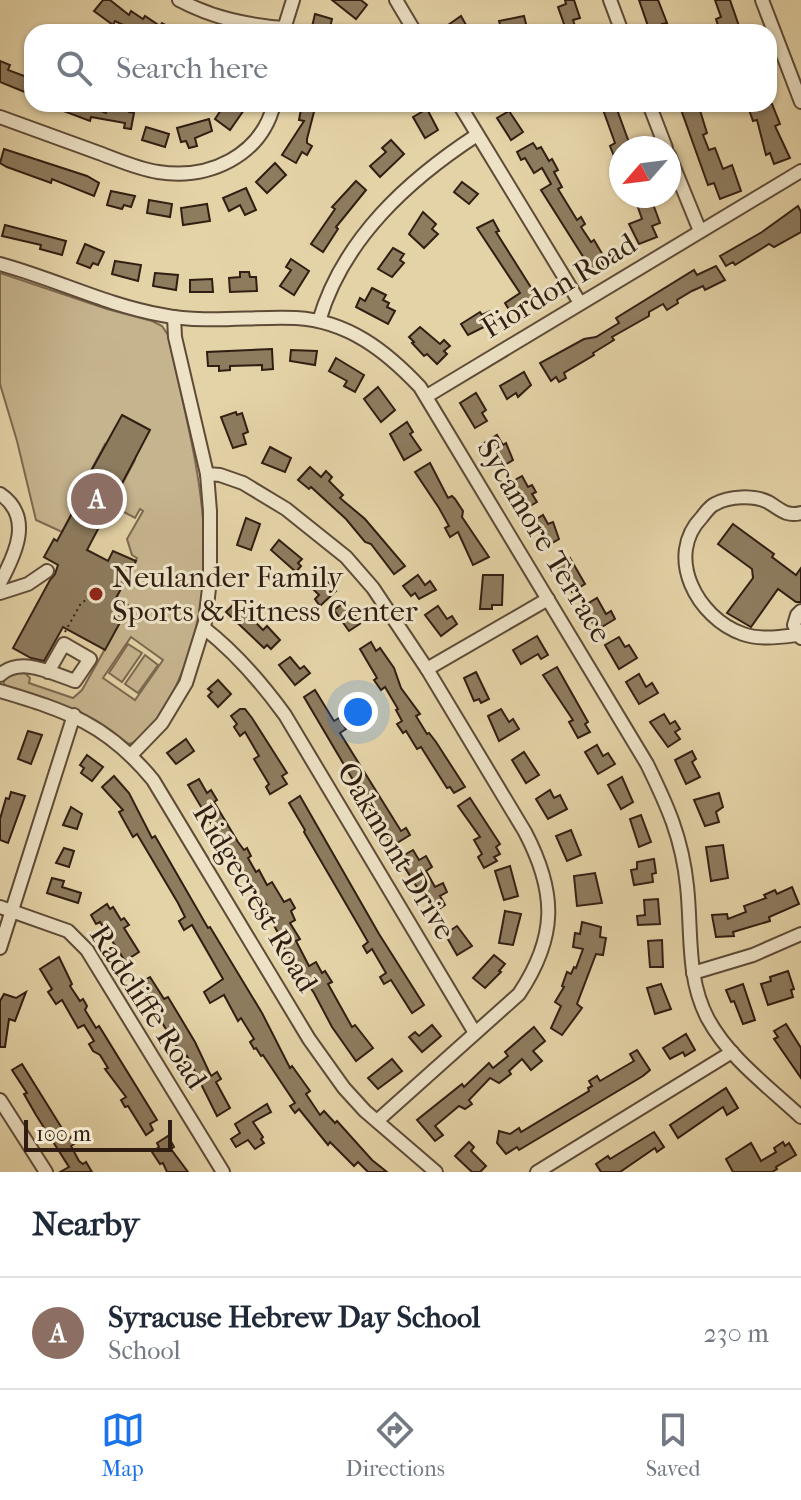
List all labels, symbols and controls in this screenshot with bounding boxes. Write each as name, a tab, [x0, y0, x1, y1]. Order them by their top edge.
search box	[24, 24, 777, 112]
icon: search	[52, 46, 96, 90]
text: Search here	[116, 51, 268, 86]
north arrow	[609, 136, 681, 208]
street label: Fiordon Road	[475, 226, 643, 346]
street label: Sycamore Terrace	[469, 433, 619, 649]
pin: A	[71, 469, 123, 529]
place label: Neulander Family Sports & Fitness Center	[112, 560, 418, 629]
marker: Neulander Family Sports & Fitness Center	[87, 585, 105, 603]
your location	[338, 692, 378, 732]
street label: Oakmont Drive	[329, 756, 463, 946]
street label: Ridgecrest Road	[185, 798, 325, 999]
street label: Radcliffe Road	[82, 918, 214, 1096]
scale bar	[24, 1116, 172, 1152]
text: 100 m	[36, 1121, 91, 1147]
text: Nearby	[32, 1204, 139, 1244]
text: Syracuse Hebrew Day School	[108, 1300, 480, 1335]
text: A	[50, 1318, 66, 1349]
text: 230 m	[703, 1318, 769, 1349]
text: School	[108, 1335, 181, 1366]
tab: Map	[101, 1408, 145, 1482]
tab: Directions	[346, 1408, 445, 1482]
tab: Saved	[646, 1408, 700, 1482]

